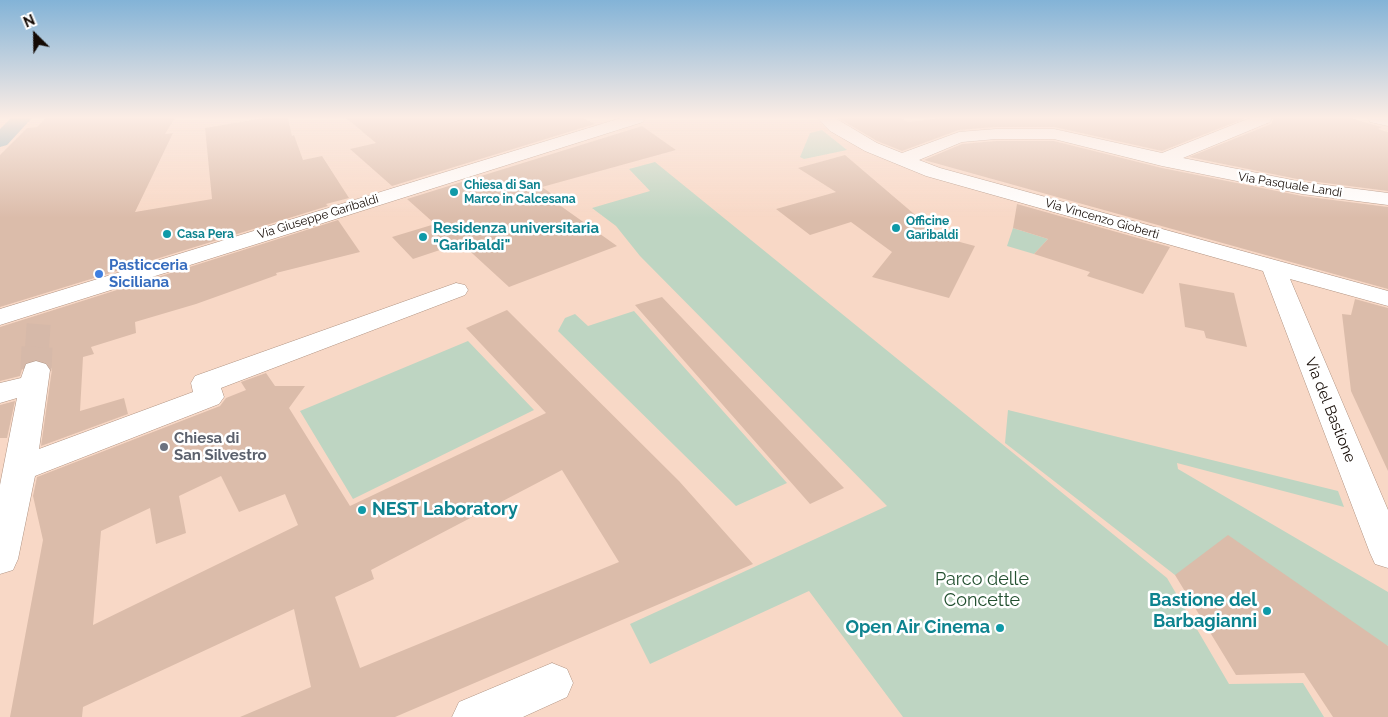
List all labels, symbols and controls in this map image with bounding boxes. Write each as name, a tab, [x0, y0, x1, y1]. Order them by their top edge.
north arrow	[10, 10, 60, 60]
text: N	[21, 12, 37, 31]
street label: Via Pasquale Landi	[1237, 170, 1343, 200]
place label: Chiesa di San Marco in Calcesana	[464, 178, 576, 206]
marker: Chiesa di San Marco in Calcesana	[448, 186, 460, 198]
street label: Via Giuseppe Garibaldi	[256, 192, 380, 242]
street label: Via Vincenzo Gioberti	[1043, 196, 1161, 242]
place label: Officine Garibaldi	[906, 214, 958, 242]
place label: Residenza universitaria "Garibaldi"	[433, 219, 599, 254]
marker: Officine Garibaldi	[890, 222, 902, 234]
place label: Casa Pera	[177, 227, 234, 241]
marker: Casa Pera	[161, 228, 173, 240]
marker: Residenza universitaria "Garibaldi"	[417, 231, 429, 243]
place label: Pasticceria Siciliana	[109, 256, 188, 291]
marker: Pasticceria Siciliana	[93, 268, 105, 280]
street label: Via del Bastione	[1301, 355, 1359, 465]
place label: Chiesa di San Silvestro	[174, 429, 267, 464]
marker: Chiesa di San Silvestro	[158, 441, 170, 453]
place label: NEST Laboratory	[372, 499, 518, 521]
marker: NEST Laboratory	[356, 504, 368, 516]
park label: Parco delle Concette	[935, 569, 1029, 612]
place label: Bastione del Barbagianni	[1149, 590, 1257, 632]
marker: Bastione del Barbagianni	[1261, 605, 1273, 617]
place label: Open Air Cinema	[845, 617, 990, 639]
marker: Open Air Cinema	[994, 622, 1006, 634]

